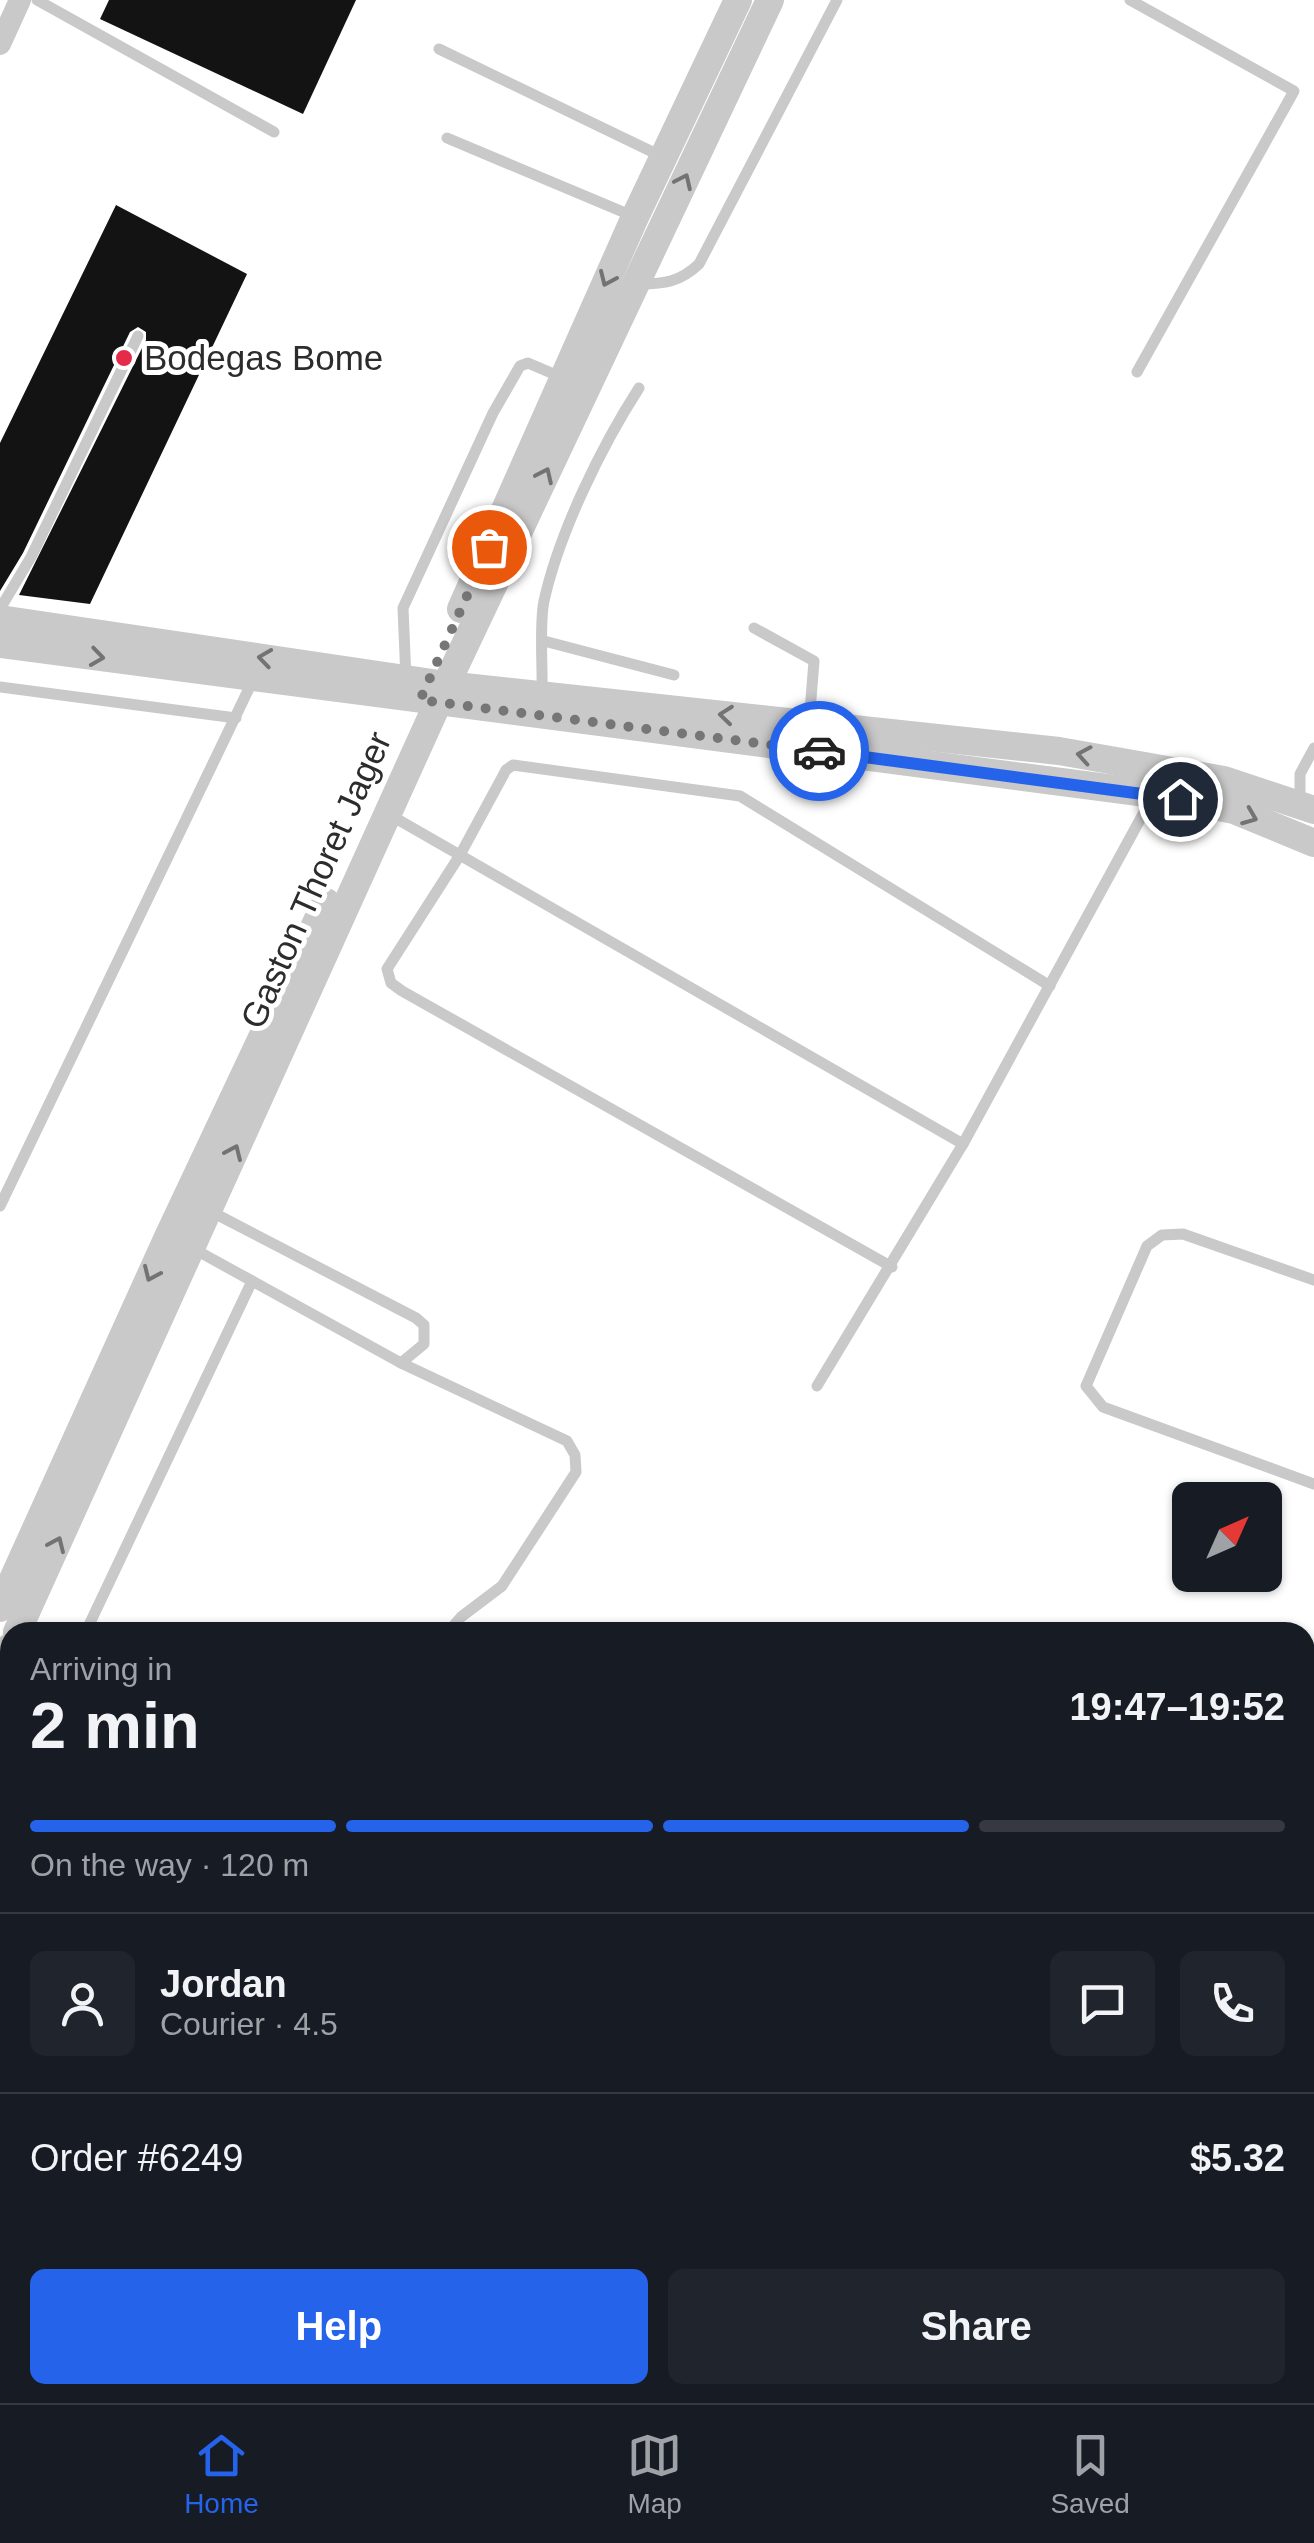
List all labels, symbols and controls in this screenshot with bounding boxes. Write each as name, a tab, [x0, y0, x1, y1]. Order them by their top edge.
one-way arrow	[672, 173, 692, 191]
one-way arrow	[599, 269, 619, 287]
place label: Bodegas Bome	[144, 338, 383, 377]
marker: Bodegas Bome	[113, 347, 135, 369]
one-way arrow	[532, 467, 552, 485]
pin	[447, 505, 532, 590]
icon: bag	[462, 520, 517, 575]
one-way arrow	[88, 646, 105, 667]
one-way arrow	[256, 648, 273, 669]
courier	[769, 701, 869, 801]
one-way arrow	[718, 705, 734, 726]
icon: car	[792, 724, 847, 779]
street label: Gaston Thoret Jager	[233, 725, 399, 1034]
one-way arrow	[1075, 745, 1092, 766]
pin	[1138, 757, 1223, 842]
icon: home	[1153, 772, 1208, 827]
one-way arrow	[1240, 805, 1258, 825]
one-way arrow	[222, 1144, 242, 1162]
one-way arrow	[144, 1264, 164, 1282]
north arrow	[1172, 1482, 1282, 1592]
map controls	[1172, 1482, 1282, 1592]
one-way arrow	[45, 1536, 65, 1554]
text: Arriving in	[30, 1651, 172, 1687]
text: 19:47–19:52	[1069, 1686, 1285, 1728]
text: 2 min	[30, 1689, 200, 1762]
text: On the way · 120 m	[30, 1847, 309, 1883]
button: person	[30, 1951, 135, 2056]
button: chat	[1050, 1951, 1155, 2056]
button: phone	[1180, 1951, 1285, 2056]
text: Jordan	[160, 1963, 287, 2005]
text: Courier · 4.5	[160, 2006, 338, 2042]
text: Order #6249	[30, 2137, 243, 2179]
text: $5.32	[1190, 2137, 1285, 2179]
button: Help	[30, 2269, 648, 2384]
button: Share	[668, 2269, 1285, 2384]
tab: Home	[184, 2428, 259, 2520]
tab: Map	[627, 2428, 682, 2520]
tab: Saved	[1050, 2428, 1130, 2520]

